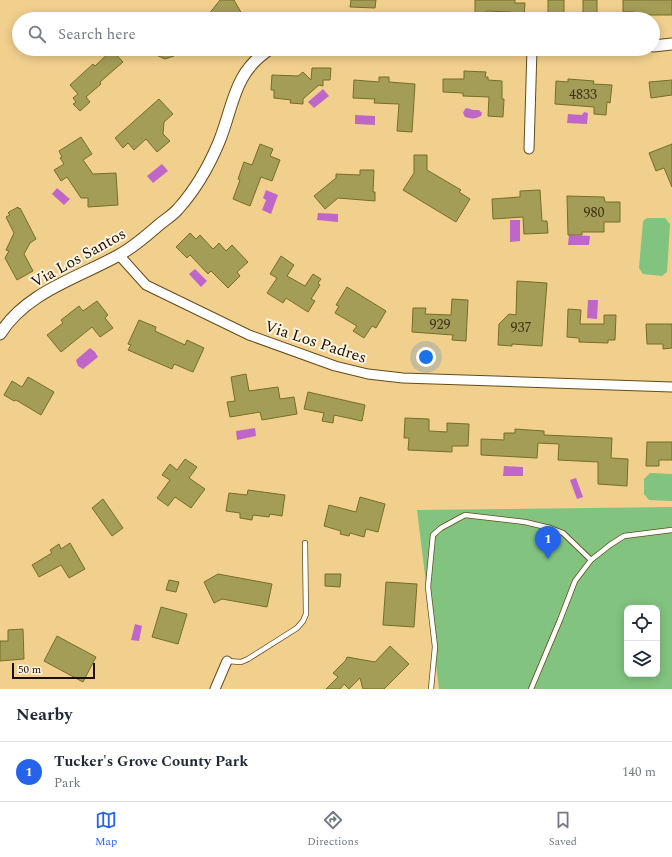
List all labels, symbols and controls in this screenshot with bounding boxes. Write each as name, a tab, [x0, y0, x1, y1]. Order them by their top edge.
search box	[12, 12, 660, 56]
icon: search	[26, 23, 48, 45]
text: Search here	[58, 23, 136, 46]
house number: 4833	[569, 84, 597, 105]
house number: 980	[584, 202, 605, 223]
street label: Via Los Santos	[27, 222, 130, 294]
street label: Via Los Padres	[262, 314, 370, 370]
house number: 929	[430, 314, 451, 335]
house number: 937	[511, 317, 532, 338]
your location	[416, 347, 436, 367]
pin: 1	[535, 526, 561, 559]
map controls	[624, 605, 660, 677]
button: locate	[624, 605, 660, 641]
button: layers	[624, 641, 660, 677]
scale bar	[12, 661, 95, 680]
text: 50 m	[18, 661, 41, 678]
text: Nearby	[16, 702, 72, 728]
text: Tucker's Grove County Park	[54, 750, 248, 773]
text: 1	[25, 762, 33, 782]
text: 140 m	[622, 762, 656, 782]
text: Park	[54, 773, 81, 793]
tab: Map	[95, 809, 117, 850]
tab: Directions	[307, 809, 359, 850]
tab: Saved	[549, 809, 577, 850]

